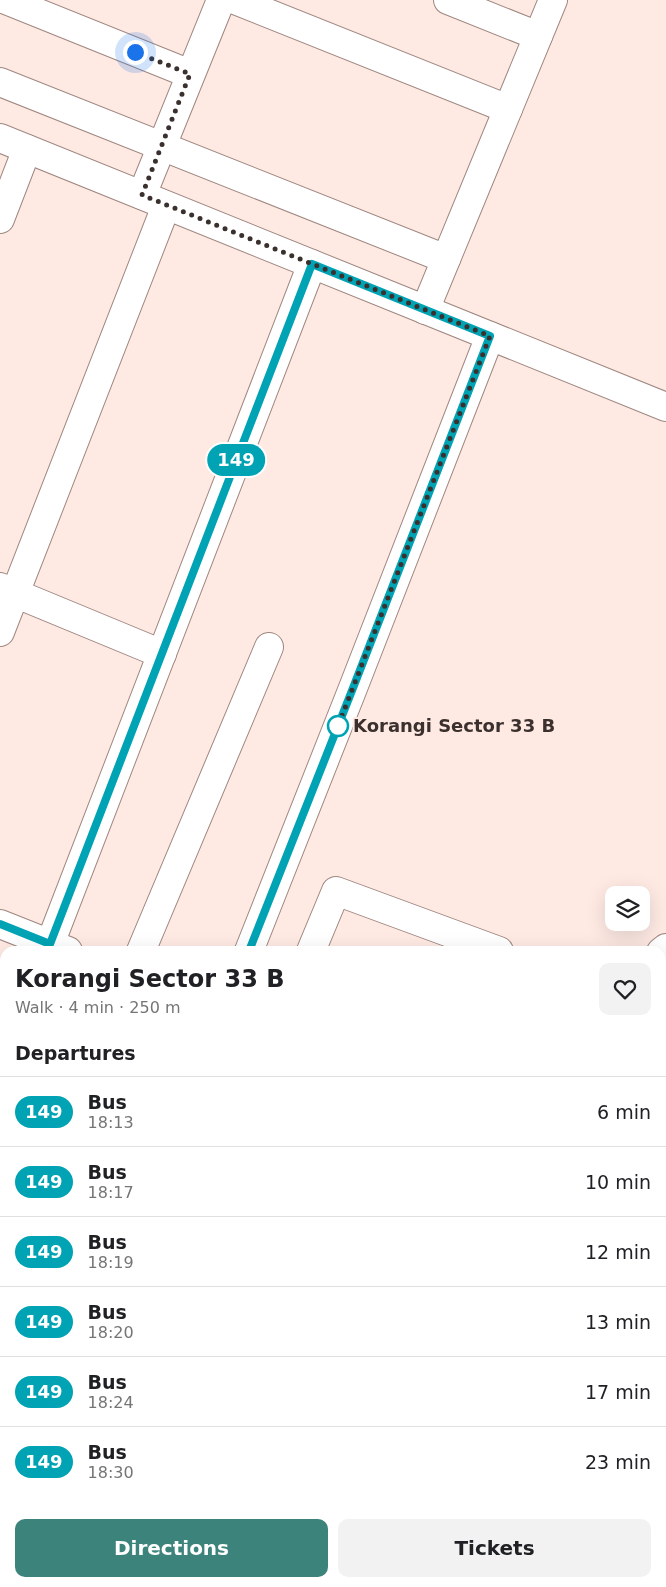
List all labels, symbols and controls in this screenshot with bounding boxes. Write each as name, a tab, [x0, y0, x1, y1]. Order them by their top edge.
your location	[123, 40, 148, 65]
line badge: 149	[207, 444, 265, 476]
text: 149	[217, 449, 255, 470]
marker: Korangi Sector 33 B	[327, 715, 349, 737]
place label: Korangi Sector 33 B	[353, 715, 555, 736]
map controls	[605, 886, 650, 931]
button: layers	[605, 886, 650, 931]
button: heart	[599, 963, 651, 1015]
text: Korangi Sector 33 B	[15, 965, 285, 993]
text: Walk · 4 min · 250 m	[15, 998, 180, 1017]
text: Departures	[15, 1042, 136, 1064]
text: Bus	[88, 1091, 127, 1113]
text: 149	[25, 1101, 63, 1122]
text: 6 min	[597, 1101, 651, 1123]
text: 18:13	[88, 1113, 134, 1132]
text: Bus	[88, 1161, 127, 1183]
text: 149	[25, 1171, 63, 1192]
text: 10 min	[585, 1171, 651, 1193]
text: 18:17	[88, 1183, 134, 1202]
text: Bus	[88, 1231, 127, 1253]
text: 149	[25, 1241, 63, 1262]
text: 12 min	[585, 1241, 651, 1263]
text: 18:19	[88, 1253, 134, 1272]
text: Bus	[88, 1301, 127, 1323]
text: 149	[25, 1311, 63, 1332]
text: 13 min	[585, 1311, 651, 1333]
text: 18:20	[88, 1323, 134, 1342]
text: Bus	[88, 1371, 127, 1393]
text: 149	[25, 1381, 63, 1402]
text: 17 min	[585, 1381, 651, 1403]
text: 18:24	[88, 1393, 134, 1412]
text: Bus	[88, 1441, 127, 1463]
text: 149	[25, 1451, 63, 1472]
text: 23 min	[585, 1451, 651, 1473]
text: 18:30	[88, 1463, 134, 1482]
button: Directions	[15, 1519, 328, 1577]
button: Tickets	[338, 1519, 651, 1577]

